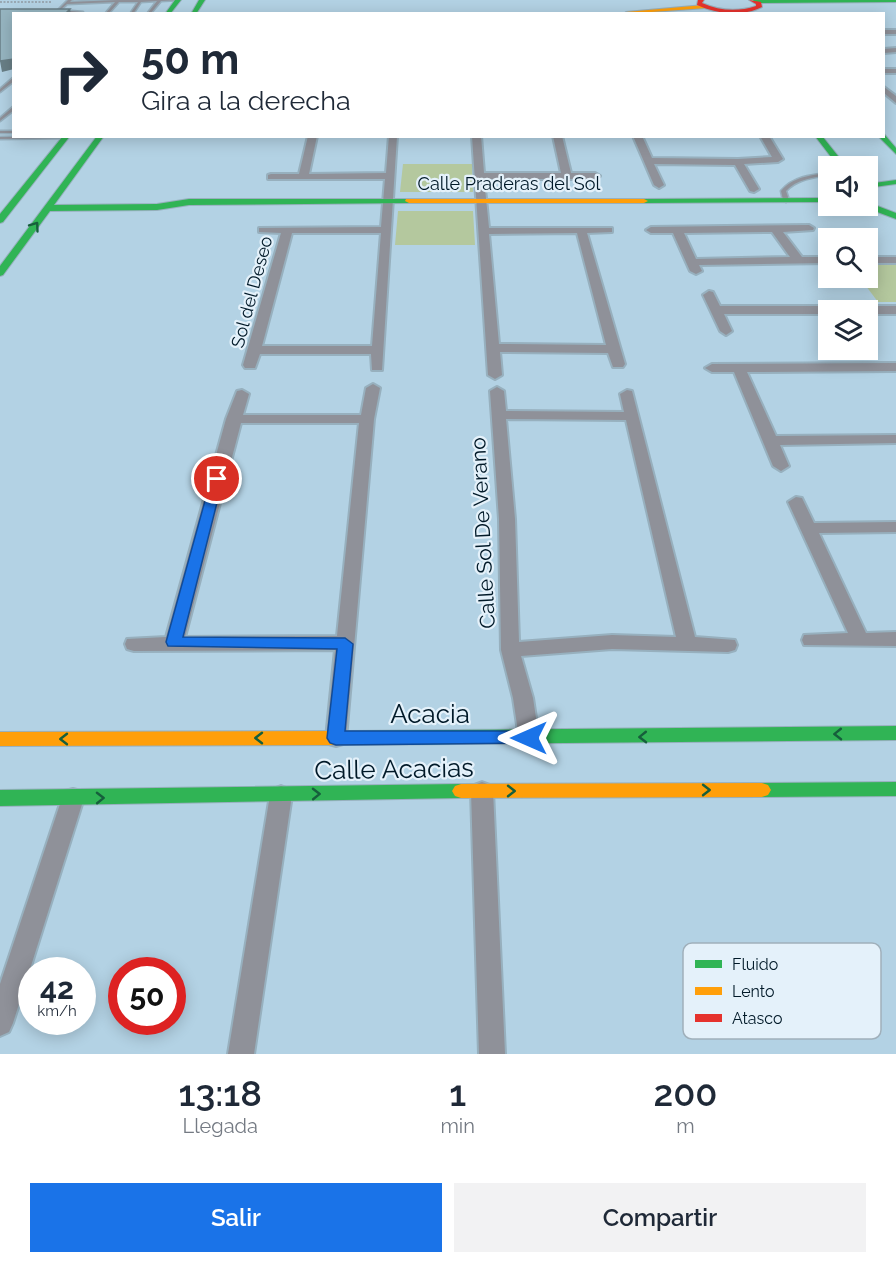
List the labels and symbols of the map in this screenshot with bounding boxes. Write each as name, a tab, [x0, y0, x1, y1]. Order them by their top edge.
street label: Calle Praderas del Sol	[418, 173, 600, 194]
one-way arrow	[27, 222, 38, 233]
street label: Sol del Deseo	[227, 233, 277, 350]
street label: Calle Sol De Verano	[465, 437, 500, 629]
pin	[191, 453, 242, 504]
street label: Acacia	[390, 699, 470, 729]
position arrow	[497, 706, 561, 770]
one-way arrow	[833, 728, 842, 740]
one-way arrow	[638, 730, 647, 743]
one-way arrow	[254, 732, 263, 744]
one-way arrow	[59, 733, 68, 745]
street label: Calle Acacias	[314, 753, 474, 785]
one-way arrow	[702, 784, 711, 796]
one-way arrow	[507, 785, 516, 797]
one-way arrow	[312, 788, 321, 800]
one-way arrow	[96, 792, 105, 804]
legend	[683, 943, 881, 1039]
text: Fluido	[732, 955, 778, 974]
speed limit sign: 50	[108, 957, 186, 1035]
text: Lento	[732, 982, 775, 1001]
text: Atasco	[732, 1009, 783, 1028]

